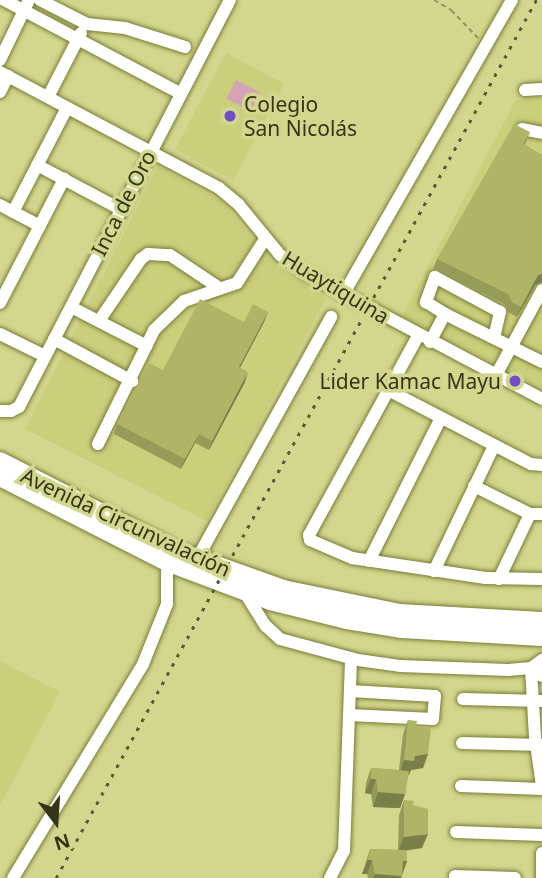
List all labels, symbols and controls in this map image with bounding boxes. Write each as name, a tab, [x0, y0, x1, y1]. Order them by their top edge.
place label: Colegio San Nicolás	[244, 91, 357, 141]
marker: Colegio San Nicolás	[222, 108, 238, 124]
street label: Inca de Oro	[86, 146, 160, 260]
street label: Huaytiquina	[278, 245, 394, 329]
place label: Lider Kamac Mayu	[319, 368, 501, 394]
marker: Lider Kamac Mayu	[507, 373, 523, 389]
street label: Avenida Circunvalación	[17, 462, 235, 582]
north arrow	[21, 787, 91, 857]
text: N	[51, 827, 73, 857]

